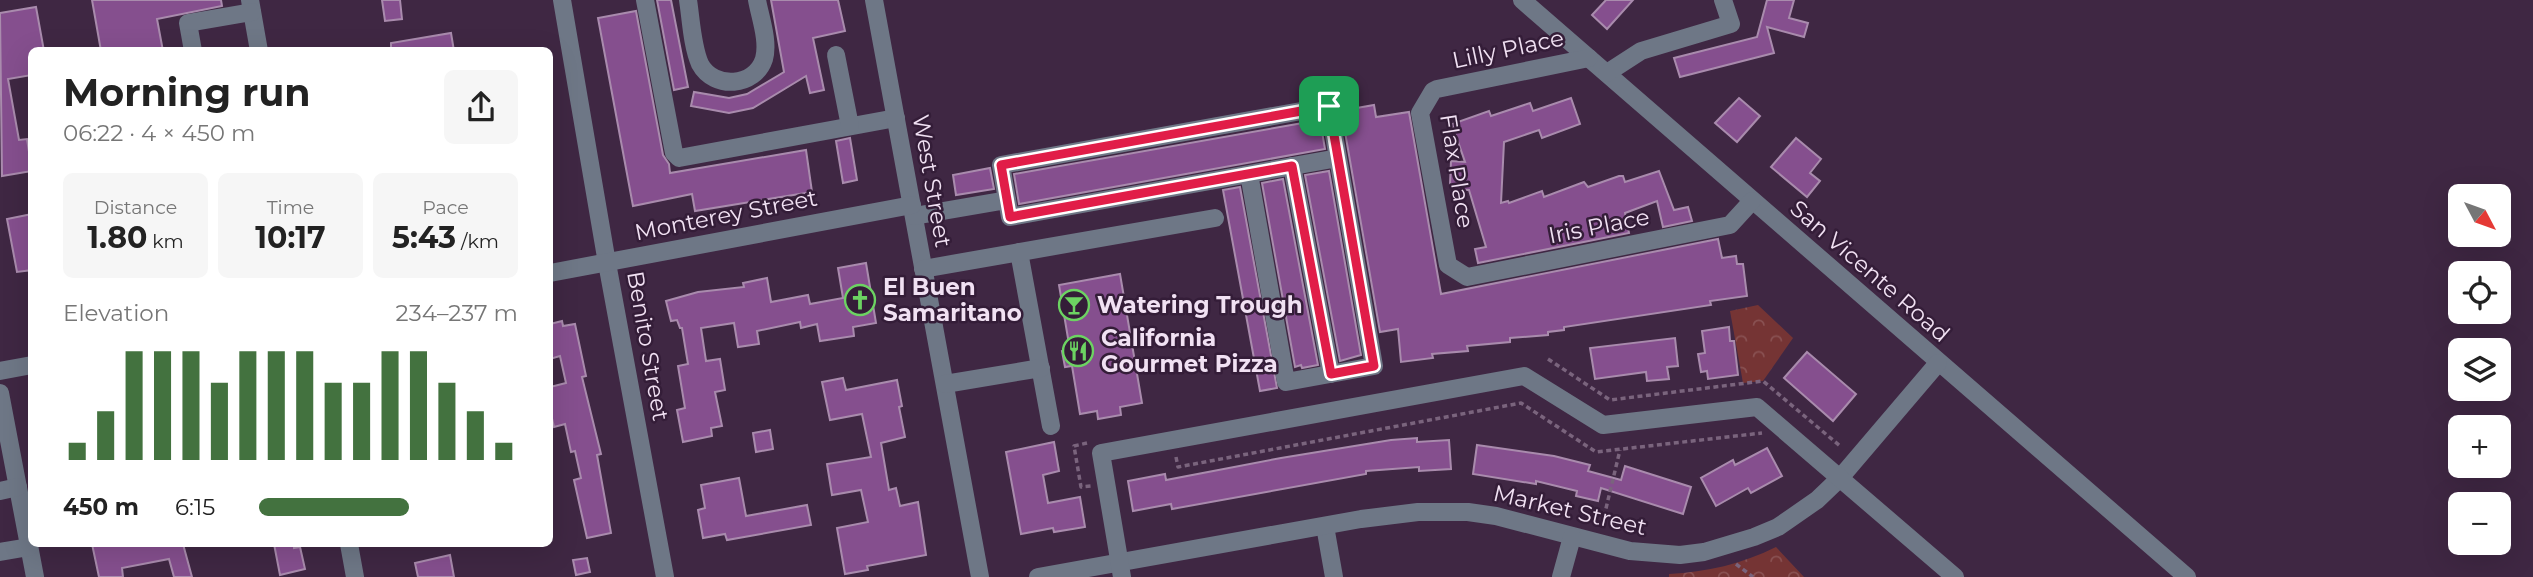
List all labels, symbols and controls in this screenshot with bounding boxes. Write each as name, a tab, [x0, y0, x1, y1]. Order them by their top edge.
street label: Lilly Place	[1450, 24, 1566, 74]
text: Morning run	[63, 69, 311, 116]
button: share	[444, 70, 518, 144]
pin	[1299, 76, 1359, 136]
icon: arrive	[1310, 87, 1348, 125]
street label: West Street	[907, 112, 957, 250]
street label: Flax Place	[1434, 112, 1480, 230]
text: 06:22 · 4 × 450 m	[63, 119, 255, 147]
street label: Monterey Street	[632, 184, 820, 246]
north arrow	[2448, 184, 2511, 247]
map controls	[2448, 184, 2511, 555]
street label: San Vicente Road	[1784, 194, 1956, 348]
text: Distance	[94, 196, 177, 219]
text: Time	[267, 196, 314, 219]
text: Pace	[422, 196, 469, 219]
street label: Iris Place	[1546, 202, 1652, 250]
text: 1.80	[87, 219, 147, 256]
text: 10:17	[255, 219, 326, 256]
text: 5:43	[392, 219, 456, 256]
text: km	[147, 230, 184, 253]
text: /km	[456, 230, 499, 253]
button: locate	[2448, 261, 2511, 324]
street label: Benito Street	[621, 269, 675, 423]
place label: El Buen Samaritano	[883, 273, 1022, 327]
church icon: El Buen Samaritano	[843, 283, 877, 317]
bar icon: Watering Trough	[1057, 288, 1091, 322]
place label: Watering Trough	[1097, 291, 1303, 319]
text: Elevation	[63, 299, 169, 327]
text: 234–237 m	[396, 299, 518, 327]
place label: California Gourmet Pizza	[1101, 324, 1278, 378]
restaurant icon: California Gourmet Pizza	[1061, 334, 1095, 368]
button: layers	[2448, 338, 2511, 401]
button: +	[2448, 415, 2511, 478]
street label: Market Street	[1491, 479, 1649, 541]
button: −	[2448, 492, 2511, 555]
text: 450 m	[63, 493, 139, 521]
text: 6:15	[175, 493, 215, 521]

